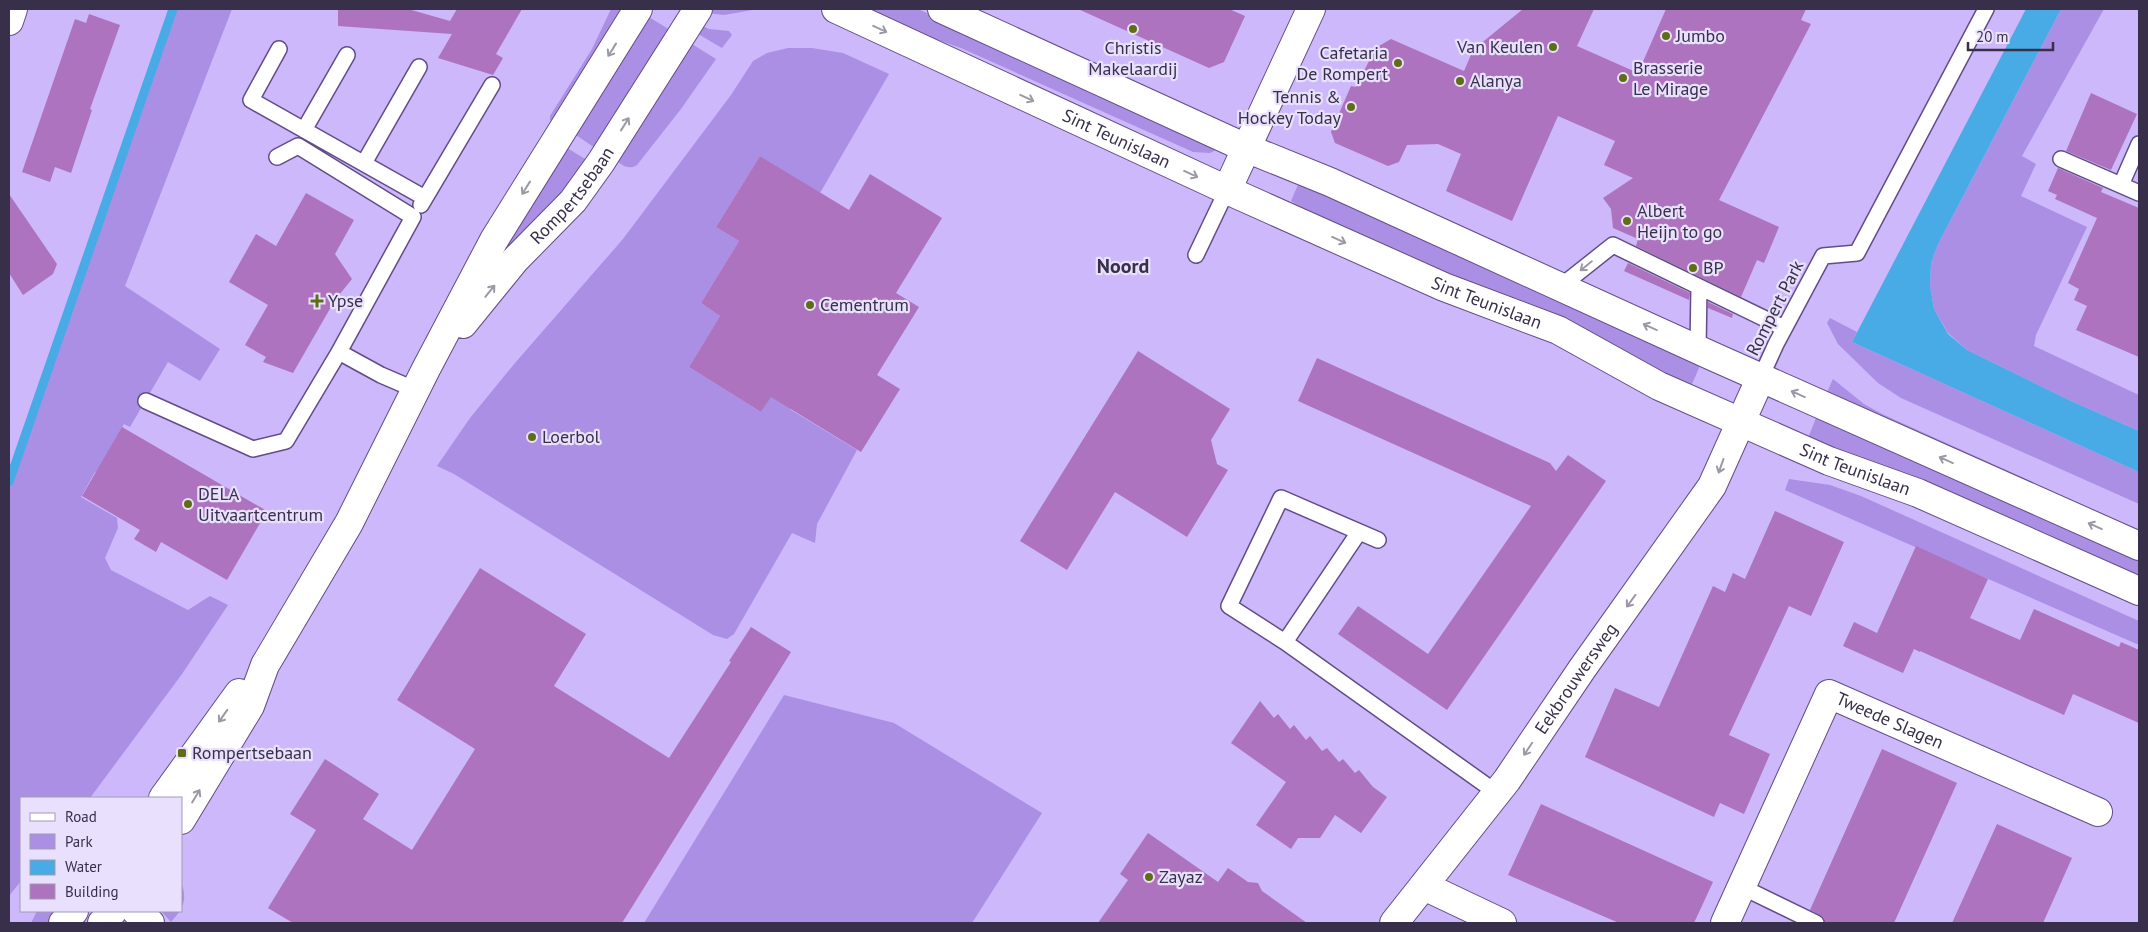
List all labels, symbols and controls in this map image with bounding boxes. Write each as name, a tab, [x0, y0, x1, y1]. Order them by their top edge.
scale bar	[1968, 20, 2053, 52]
marker: Christis Makelaardij	[1127, 23, 1139, 35]
place label: Jumbo	[1675, 24, 1725, 47]
one-way arrow	[872, 25, 887, 35]
text: 20 m	[1976, 27, 2009, 46]
marker: Jumbo	[1660, 30, 1672, 42]
place label: Van Keulen	[1456, 35, 1543, 58]
place label: Christis Makelaardij	[1088, 36, 1178, 80]
place label: Cafetaria De Rompert	[1297, 41, 1388, 85]
marker: Van Keulen	[1547, 41, 1559, 53]
one-way arrow	[607, 43, 617, 57]
place label: Brasserie Le Mirage	[1633, 56, 1708, 100]
marker: Cafetaria De Rompert	[1392, 57, 1404, 69]
place label: Alanya	[1470, 69, 1522, 92]
marker: Brasserie Le Mirage	[1617, 72, 1629, 84]
marker: Alanya	[1454, 75, 1466, 87]
place label: Tennis & Hockey Today	[1238, 85, 1342, 129]
one-way arrow	[1020, 93, 1035, 103]
marker: Tennis & Hockey Today	[1345, 101, 1357, 113]
street label: Sint Teunislaan	[1059, 103, 1174, 173]
one-way arrow	[620, 118, 630, 132]
street label: Rompertsebaan	[525, 142, 619, 249]
one-way arrow	[1183, 169, 1198, 179]
one-way arrow	[520, 180, 530, 194]
place label: Albert Heijn to go	[1637, 199, 1722, 243]
marker: Albert Heijn to go	[1621, 215, 1633, 227]
one-way arrow	[1331, 236, 1346, 246]
district label: Noord	[1097, 253, 1149, 279]
place label: BP	[1703, 256, 1724, 279]
street label: Rompert Park	[1741, 256, 1809, 359]
one-way arrow	[1580, 260, 1593, 271]
marker: BP	[1687, 262, 1699, 274]
street label: Sint Teunislaan	[1428, 271, 1545, 334]
one-way arrow	[484, 285, 495, 298]
place label: Ypse	[328, 289, 363, 312]
place label: Cementrum	[820, 293, 909, 316]
marker: Ypse	[310, 294, 324, 308]
marker: Cementrum	[804, 299, 816, 311]
one-way arrow	[1643, 322, 1658, 332]
one-way arrow	[1791, 388, 1806, 398]
place label: Loerbol	[542, 425, 601, 448]
marker: Loerbol	[526, 431, 538, 443]
street label: Sint Teunislaan	[1796, 438, 1914, 500]
one-way arrow	[1939, 455, 1954, 465]
one-way arrow	[1716, 458, 1725, 474]
place label: DELA Uitvaartcentrum	[198, 482, 323, 526]
marker: DELA Uitvaartcentrum	[182, 498, 194, 510]
one-way arrow	[2088, 521, 2103, 531]
one-way arrow	[1626, 594, 1636, 608]
street label: Eekbrouwersweg	[1529, 618, 1622, 738]
street label: Tweede Slagen	[1833, 687, 1947, 754]
one-way arrow	[218, 708, 228, 722]
place label: Rompertsebaan	[192, 741, 312, 764]
one-way arrow	[1523, 741, 1533, 755]
marker: Rompertsebaan	[176, 747, 188, 759]
one-way arrow	[191, 790, 201, 804]
legend	[20, 797, 182, 912]
text: Road	[65, 807, 97, 826]
text: Park	[65, 832, 93, 851]
text: Water	[65, 857, 102, 876]
place label: Zayaz	[1159, 865, 1203, 888]
marker: Zayaz	[1143, 871, 1155, 883]
text: Building	[65, 882, 119, 901]

